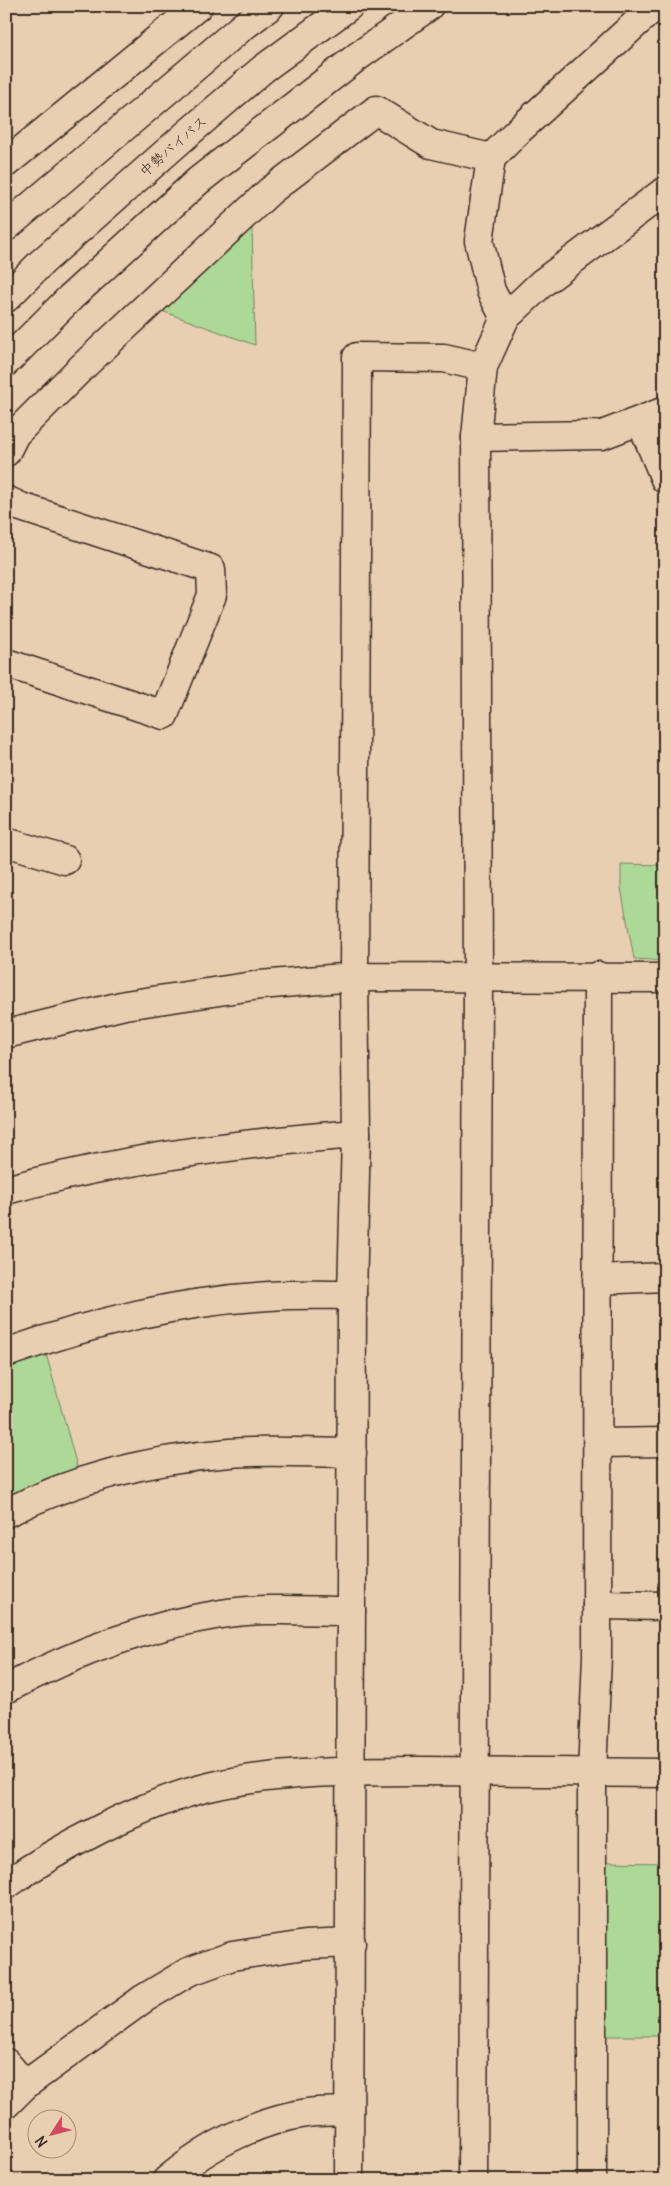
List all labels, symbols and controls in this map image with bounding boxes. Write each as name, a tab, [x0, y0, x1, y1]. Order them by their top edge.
street label: 中勢バイパス	[135, 112, 211, 180]
north arrow	[28, 2108, 78, 2158]
text: N	[31, 2132, 52, 2151]

